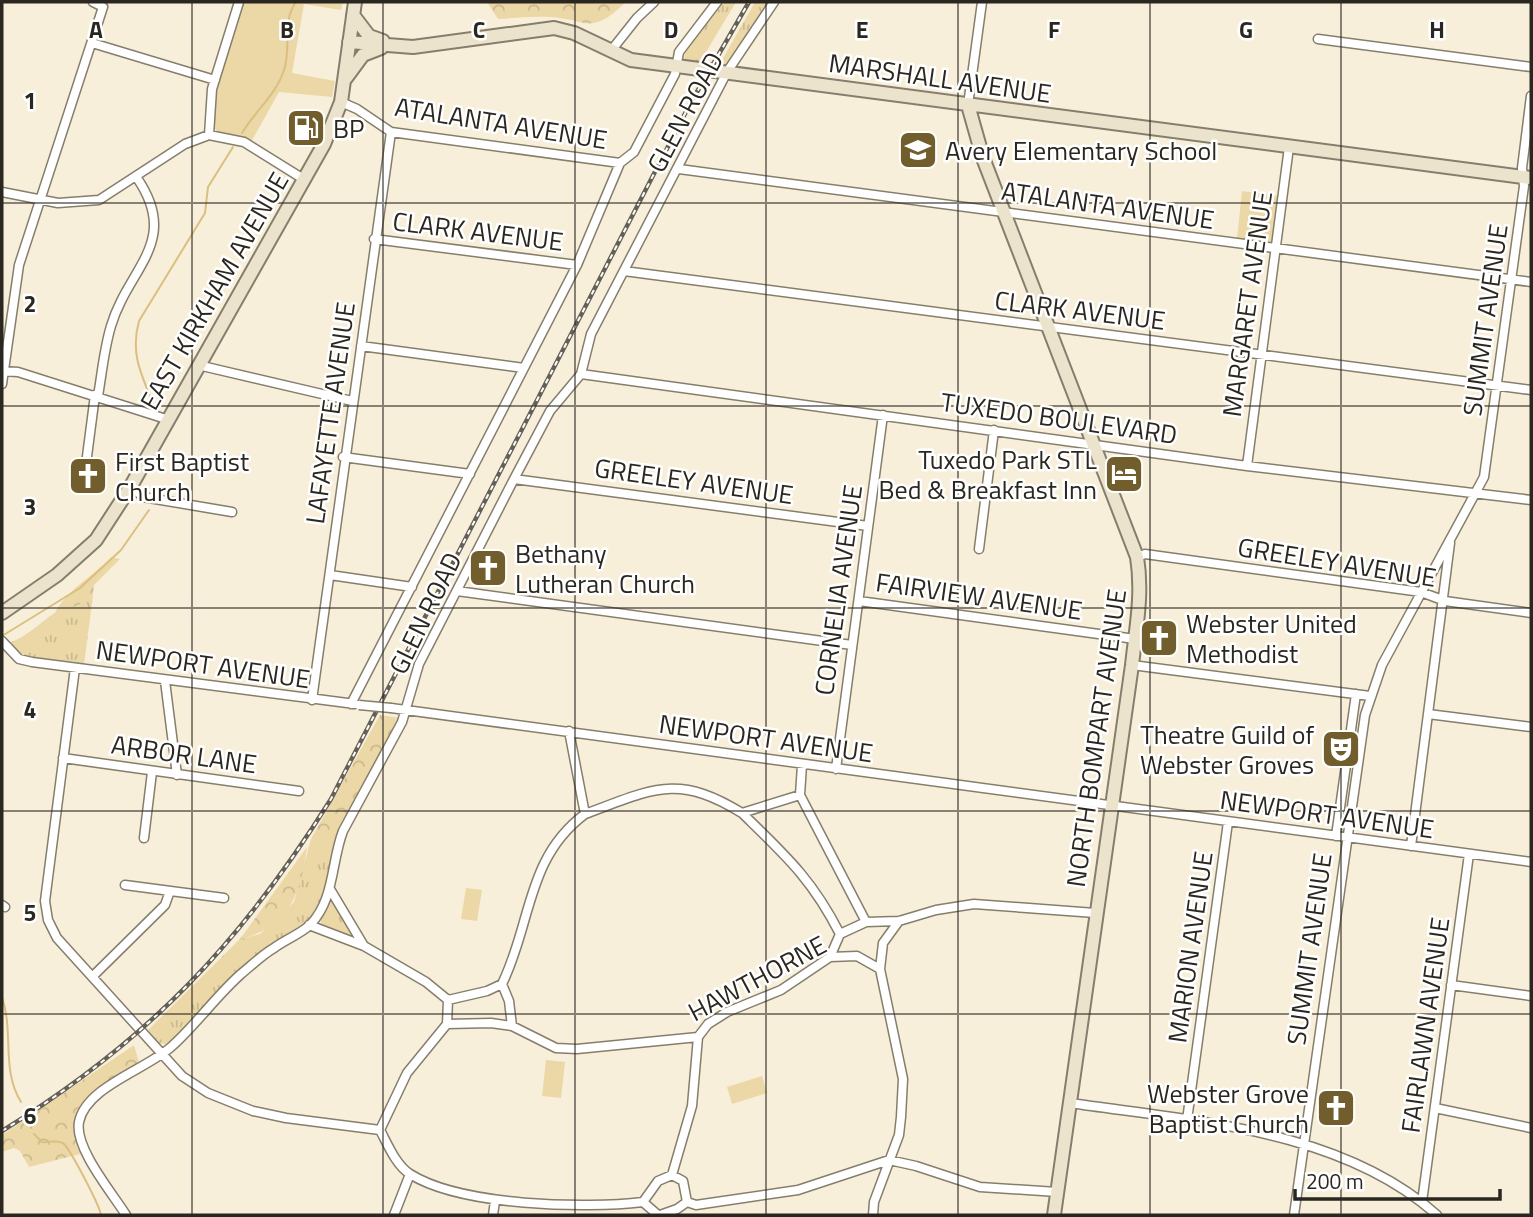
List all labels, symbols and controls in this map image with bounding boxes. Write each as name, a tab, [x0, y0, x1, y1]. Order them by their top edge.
text: A	[89, 12, 103, 47]
text: B	[280, 12, 294, 47]
text: C	[473, 12, 485, 47]
text: D	[664, 12, 678, 47]
text: E	[856, 12, 868, 47]
text: F	[1048, 12, 1060, 47]
text: G	[1239, 12, 1253, 47]
text: H	[1429, 12, 1445, 47]
street label: MARSHALL AVENUE	[826, 43, 1054, 113]
street label: GLEN ROAD	[637, 45, 733, 179]
text: 1	[24, 83, 36, 118]
street label: ATALANTA AVENUE	[392, 87, 610, 159]
fuel station icon: BP	[285, 107, 327, 149]
place label: BP	[333, 109, 364, 148]
school or university icon: Avery Elementary School	[897, 129, 939, 171]
place label: Avery Elementary School	[945, 131, 1217, 170]
street label: EAST KIRKHAM AVENUE	[130, 165, 298, 417]
street label: ATALANTA AVENUE	[999, 171, 1217, 239]
street label: MARGARET AVENUE	[1212, 189, 1282, 419]
street label: CLARK AVENUE	[390, 201, 566, 261]
street label: SUMMIT AVENUE	[1452, 222, 1518, 418]
street label: CLARK AVENUE	[992, 280, 1168, 340]
text: 2	[24, 286, 36, 321]
street label: LAFAYETTE AVENUE	[295, 299, 365, 527]
street label: TUXEDO BOULEVARD	[938, 382, 1180, 454]
place label: Tuxedo Park STL Bed & Breakfast Inn	[879, 440, 1098, 509]
place label: First Baptist Church	[115, 442, 249, 511]
street label: GREELEY AVENUE	[592, 448, 796, 514]
hotel icon: Tuxedo Park STL Bed & Breakfast Inn	[1103, 453, 1145, 495]
church icon: First Baptist Church	[67, 455, 109, 497]
street label: CORNELIA AVENUE	[804, 482, 872, 698]
text: 3	[24, 489, 36, 524]
street label: GREELEY AVENUE	[1235, 527, 1439, 597]
place label: Bethany Lutheran Church	[515, 534, 695, 603]
street label: GLEN ROAD	[379, 545, 471, 681]
church icon: Bethany Lutheran Church	[467, 547, 509, 589]
street label: FAIRVIEW AVENUE	[873, 562, 1085, 630]
street label: NORTH BOMPART AVENUE	[1056, 586, 1136, 890]
place label: Webster United Methodist	[1186, 604, 1357, 673]
church icon: Webster United Methodist	[1138, 617, 1180, 659]
street label: NEWPORT AVENUE	[93, 630, 313, 698]
text: 4	[24, 692, 36, 727]
street label: NEWPORT AVENUE	[656, 704, 876, 772]
place label: Theatre Guild of Webster Groves	[1140, 715, 1314, 784]
street label: ARBOR LANE	[109, 725, 259, 783]
theatre icon: Theatre Guild of Webster Groves	[1320, 728, 1362, 770]
street label: NEWPORT AVENUE	[1217, 780, 1437, 848]
street label: MARION AVENUE	[1157, 849, 1223, 1045]
street label: SUMMIT AVENUE	[1276, 851, 1342, 1047]
text: 5	[24, 895, 36, 930]
street label: FAIRLAWN AVENUE	[1391, 915, 1459, 1135]
street label: HAWTHORNE	[681, 925, 833, 1031]
place label: Webster Grove Baptist Church	[1147, 1074, 1309, 1143]
church icon: Webster Grove Baptist Church	[1315, 1087, 1357, 1129]
text: 6	[24, 1098, 37, 1133]
scale bar	[1295, 1158, 1500, 1202]
text: 200 m	[1306, 1165, 1363, 1197]

